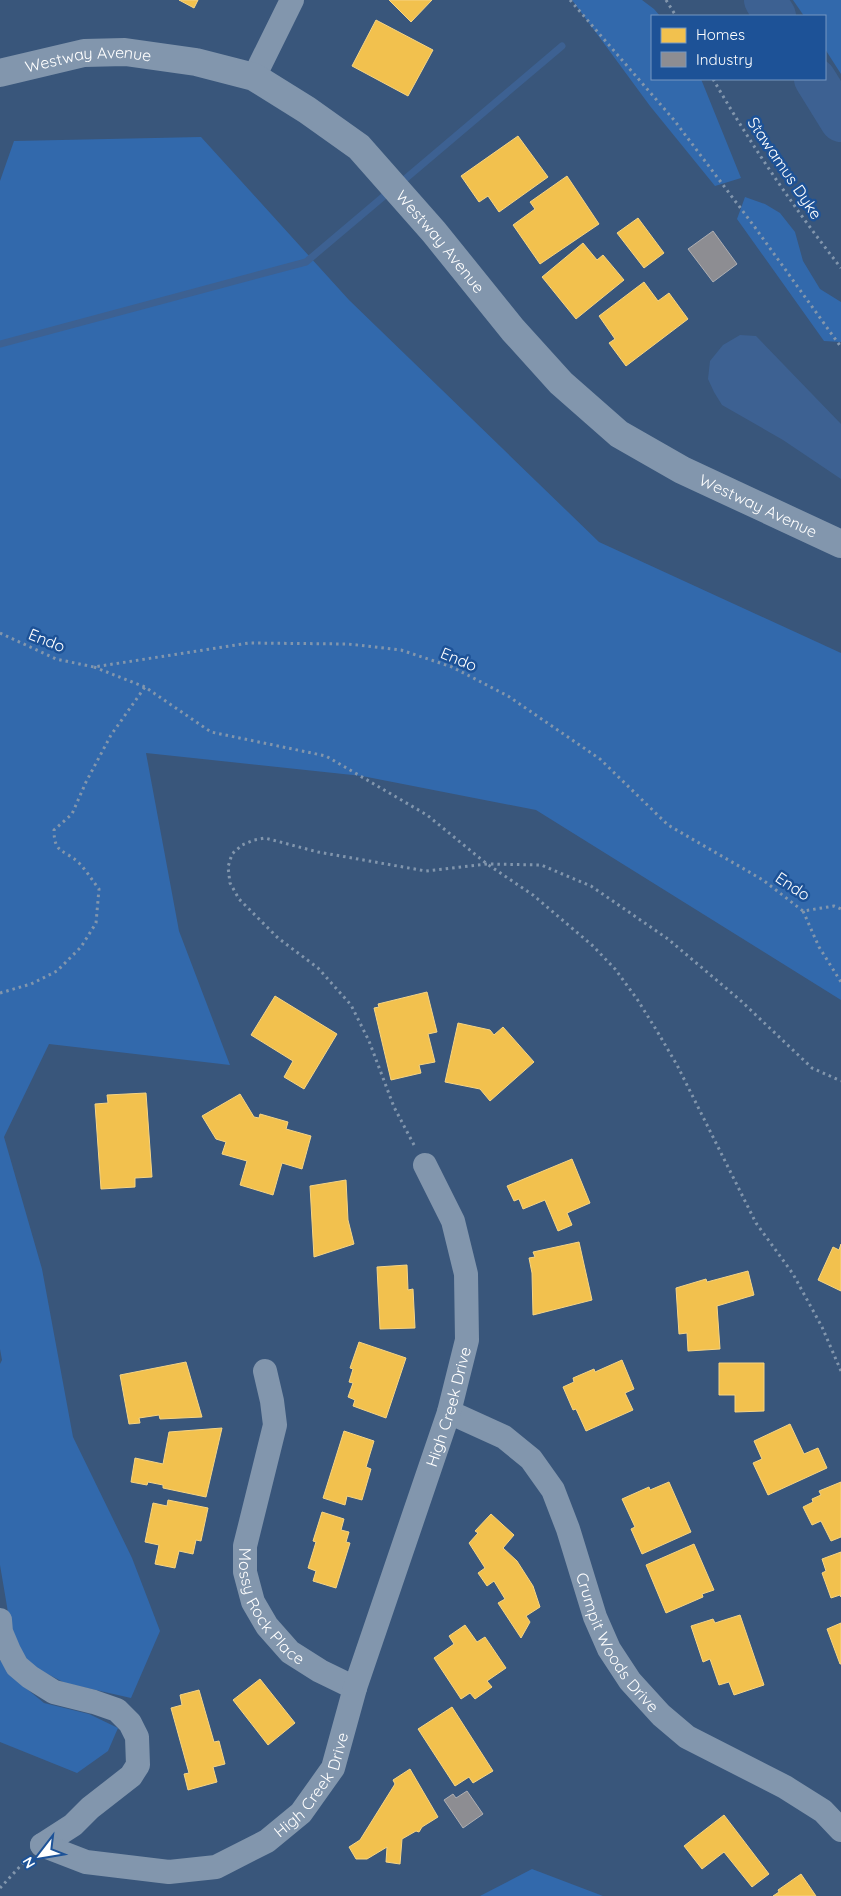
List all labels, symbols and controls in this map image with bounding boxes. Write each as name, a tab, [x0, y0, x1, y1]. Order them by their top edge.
legend	[651, 15, 826, 80]
text: Homes	[696, 25, 745, 44]
street label: Westway Avenue	[23, 42, 153, 77]
text: Industry	[696, 50, 753, 69]
street label: Stawamus Dyke	[743, 113, 827, 223]
street label: Westway Avenue	[392, 186, 489, 297]
street label: Westway Avenue	[696, 469, 821, 542]
street label: Endo	[26, 624, 68, 656]
street label: Endo	[438, 642, 480, 676]
street label: Endo	[772, 867, 814, 905]
street label: High Creek Drive	[421, 1345, 475, 1469]
street label: Mossy Rock Place	[235, 1548, 308, 1669]
street label: Crumpit Woods Drive	[572, 1570, 663, 1716]
street label: High Creek Drive	[270, 1730, 352, 1841]
north arrow	[15, 1831, 65, 1881]
text: N	[18, 1854, 39, 1872]

